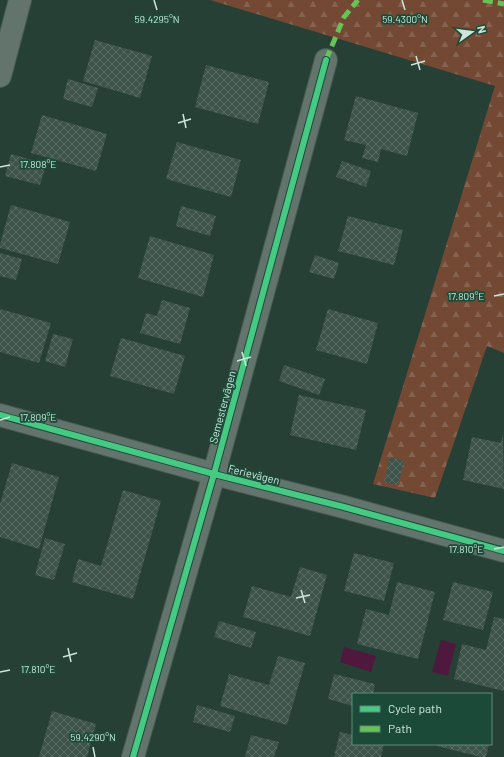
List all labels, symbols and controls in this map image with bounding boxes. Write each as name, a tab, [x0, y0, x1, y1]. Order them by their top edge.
north arrow	[452, 12, 492, 52]
text: 59.4295°N	[135, 13, 179, 25]
text: 59.4300°N	[382, 13, 428, 25]
text: N	[475, 24, 489, 35]
text: 17.808°E	[20, 158, 56, 170]
text: 17.809°E	[448, 290, 484, 302]
street label: Semestervägen	[206, 369, 238, 445]
text: 17.809°E	[20, 411, 56, 423]
street label: Ferievägen	[227, 461, 281, 487]
text: 17.810°E	[449, 543, 483, 555]
text: 17.810°E	[21, 663, 55, 675]
legend	[352, 693, 492, 745]
text: Cycle path	[388, 701, 442, 715]
text: Path	[388, 721, 412, 735]
text: 59.4290°N	[70, 731, 116, 743]

